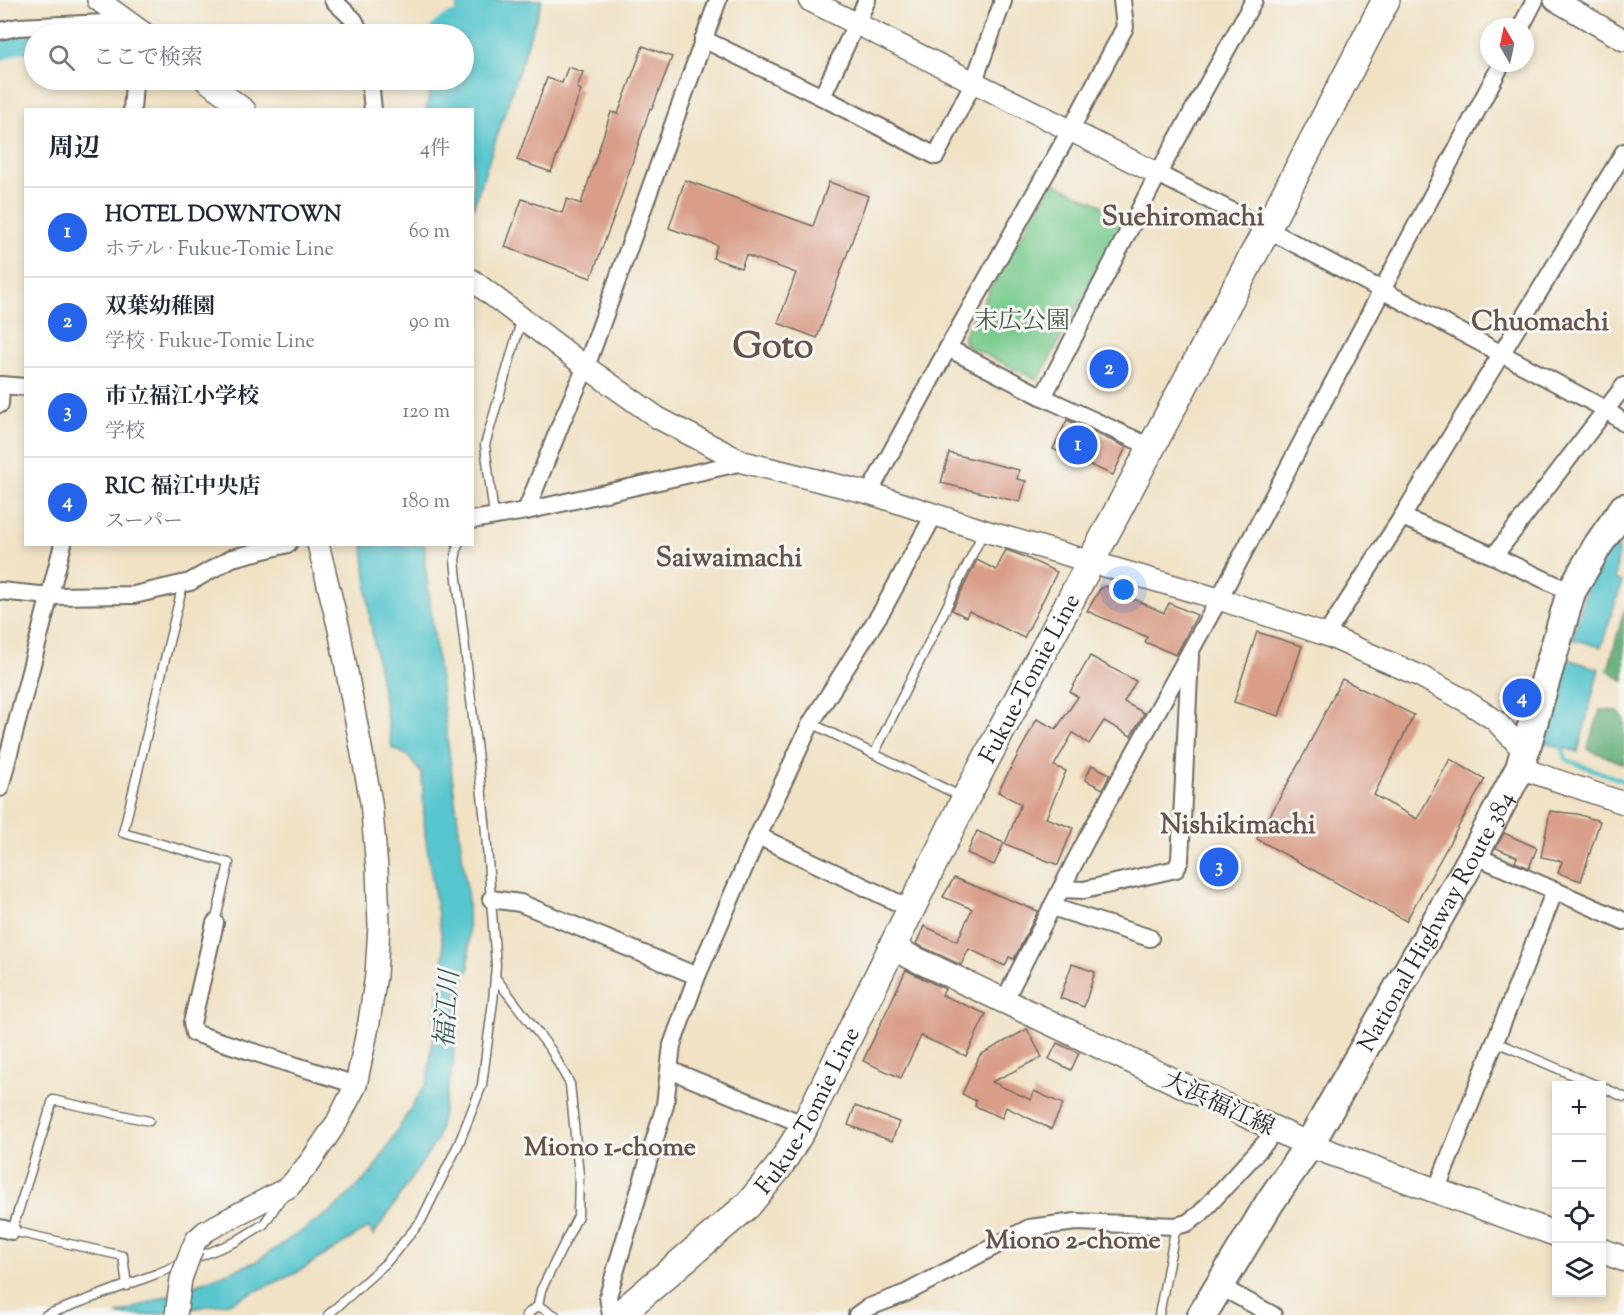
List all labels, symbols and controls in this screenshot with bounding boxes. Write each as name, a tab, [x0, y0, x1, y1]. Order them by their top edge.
north arrow	[1480, 18, 1534, 72]
search box	[24, 24, 474, 90]
icon: search	[45, 41, 78, 74]
text: ここで検索	[93, 43, 203, 75]
text: 周辺	[48, 131, 100, 168]
text: 4件	[420, 135, 450, 164]
district label: Suehiromachi	[1102, 199, 1265, 238]
text: HOTEL DOWNTOWN	[105, 200, 341, 232]
text: 1	[64, 218, 71, 247]
text: 60 m	[409, 218, 450, 247]
text: ホテル · Fukue-Tomie Line	[105, 236, 334, 265]
text: 双葉幼稚園	[105, 292, 215, 324]
district label: Chuomachi	[1471, 304, 1609, 343]
park label: 末広公園	[974, 305, 1070, 339]
text: 2	[63, 308, 72, 337]
text: 90 m	[409, 308, 450, 337]
district label: Goto	[733, 322, 813, 374]
text: 学校 · Fukue-Tomie Line	[105, 328, 315, 357]
pin: 2	[1090, 346, 1128, 392]
text: 市立福江小学校	[105, 382, 259, 414]
text: 3	[63, 398, 72, 427]
text: 120 m	[402, 398, 450, 427]
text: 学校	[105, 418, 145, 447]
pin: 1	[1058, 422, 1098, 468]
text: RIC 福江中央店	[105, 472, 260, 504]
text: 4	[62, 488, 73, 517]
text: 180 m	[402, 488, 450, 517]
text: スーパー	[105, 508, 183, 537]
district label: Saiwaimachi	[656, 540, 803, 579]
your location	[1109, 575, 1138, 604]
street label: Fukue-Tomie Line	[972, 588, 1090, 770]
pin: 4	[1502, 676, 1541, 720]
street label: National Highway Route 384	[1350, 786, 1524, 1059]
district label: Nishikimachi	[1160, 807, 1316, 846]
pin: 3	[1200, 844, 1238, 890]
water label: 福江川	[427, 966, 470, 1049]
street label: Fukue-Tomie Line	[748, 1022, 870, 1203]
street label: 大浜福江線	[1157, 1064, 1280, 1146]
map controls	[1552, 1081, 1606, 1297]
button: +	[1552, 1081, 1606, 1135]
district label: Miono 1-chome	[524, 1130, 696, 1167]
button: −	[1552, 1135, 1606, 1189]
button: locate	[1552, 1189, 1606, 1243]
district label: Miono 2-chome	[985, 1223, 1161, 1260]
button: layers	[1552, 1243, 1606, 1297]

